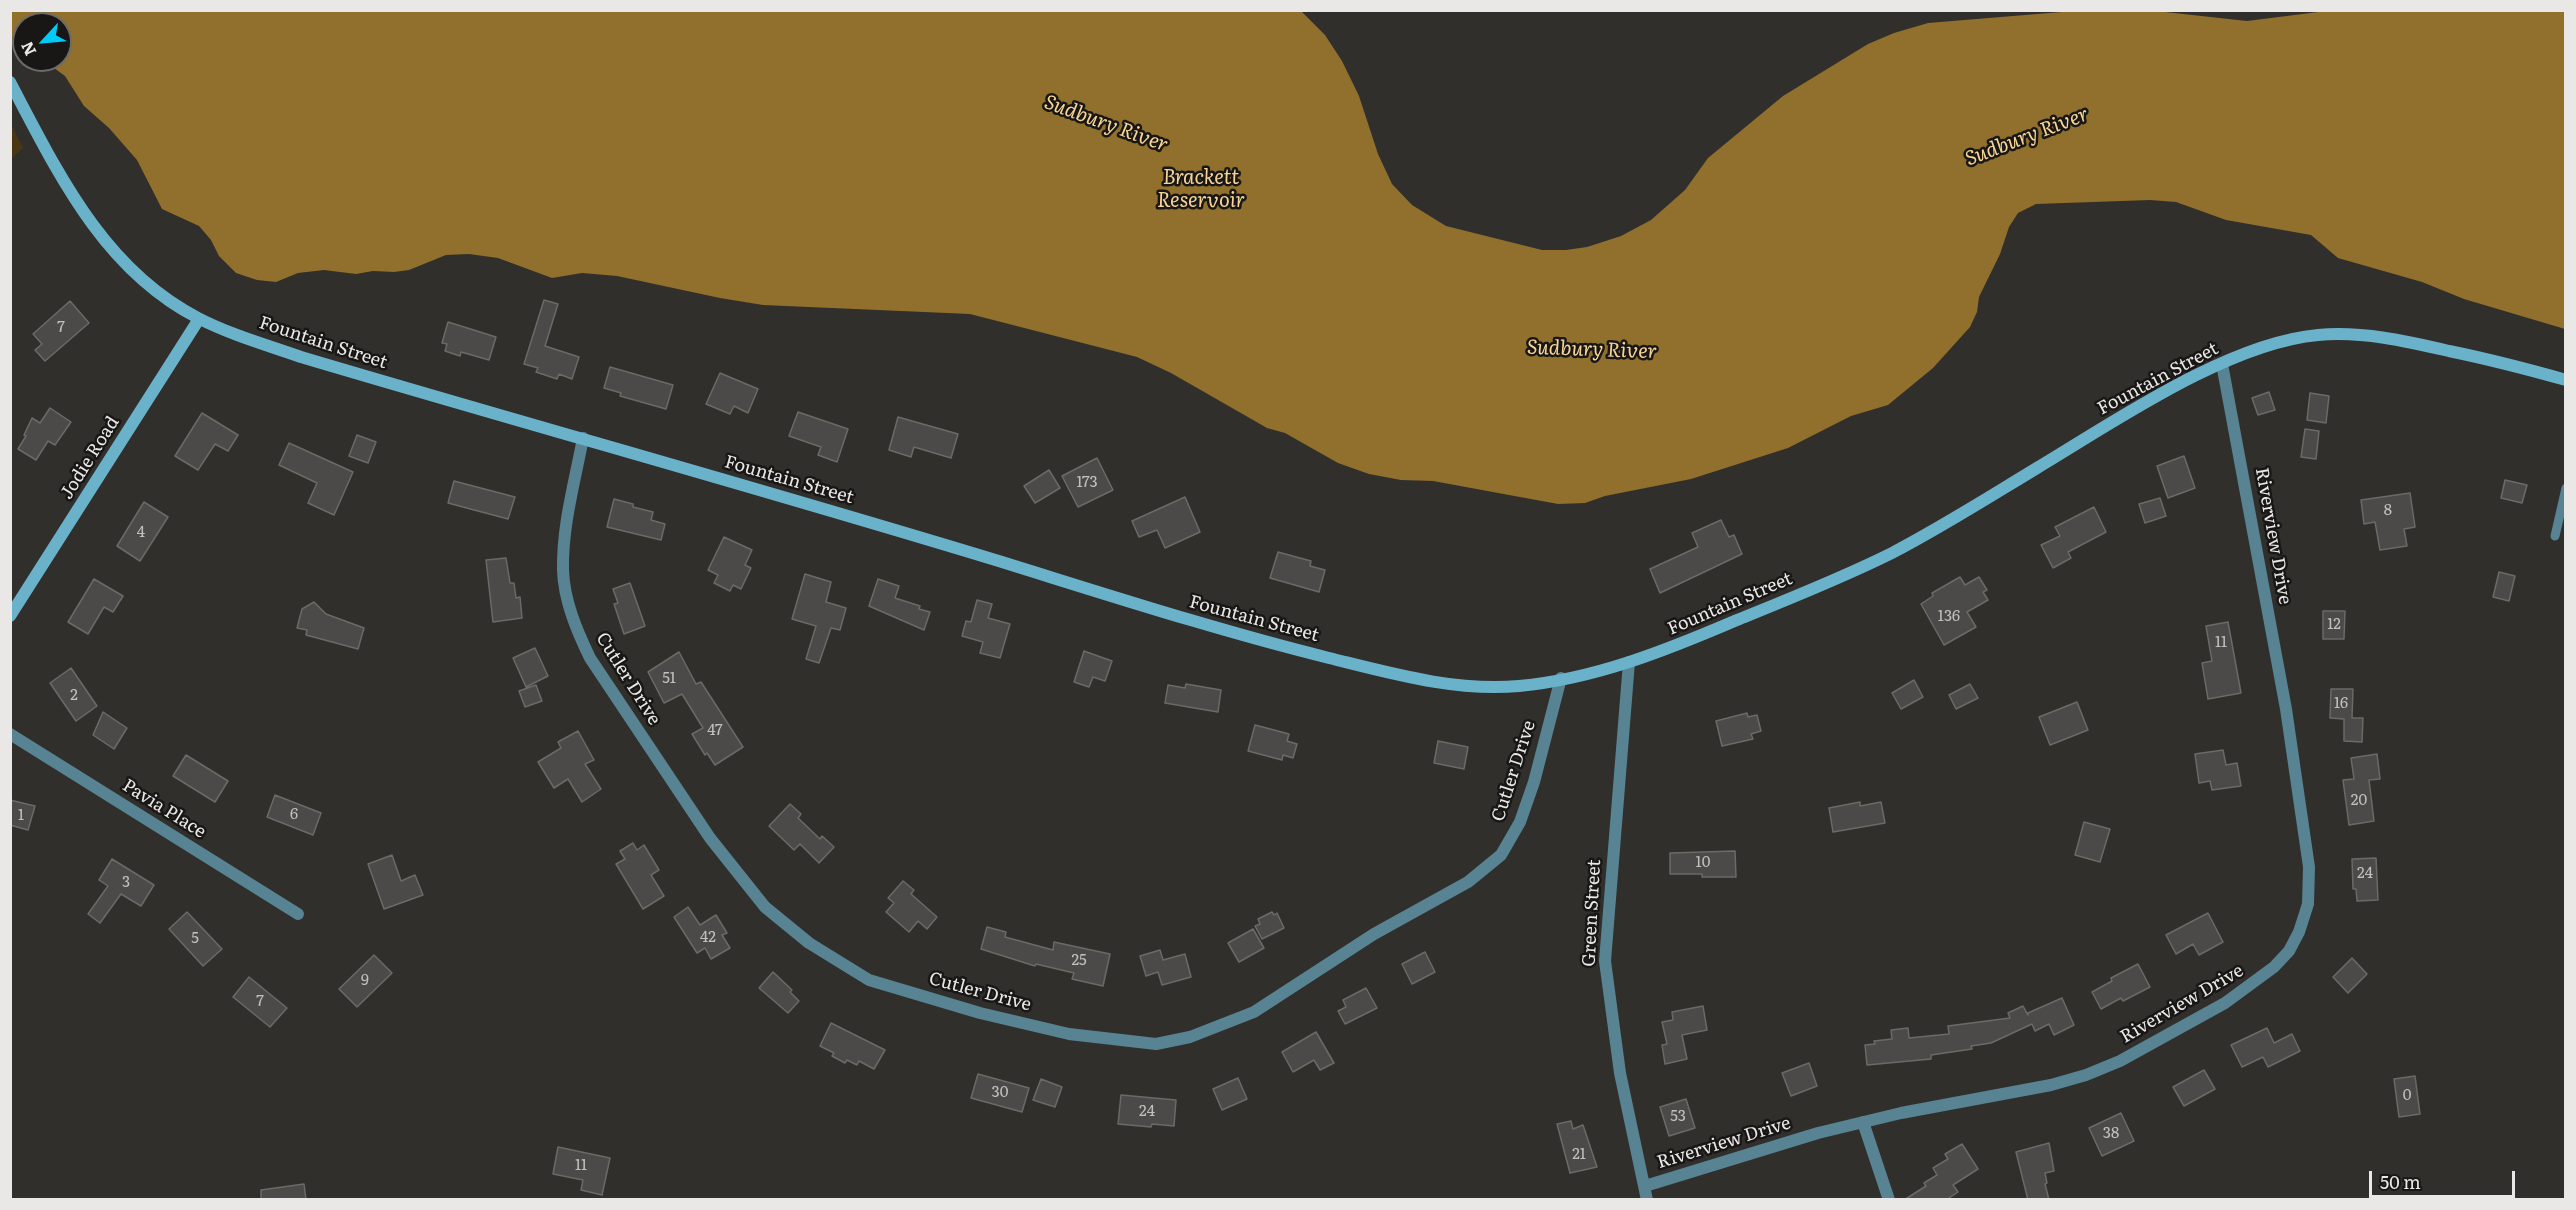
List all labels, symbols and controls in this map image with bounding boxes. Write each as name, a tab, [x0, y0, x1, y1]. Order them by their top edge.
north arrow	[12, 12, 72, 72]
text: N	[14, 38, 41, 60]
water label: Sudbury River	[1041, 90, 1171, 158]
water label: Sudbury River	[1962, 102, 2092, 172]
water label: Brackett Reservoir	[1157, 166, 1245, 213]
street label: Fountain Street	[256, 312, 390, 374]
house number: 7	[57, 319, 65, 337]
water label: Sudbury River	[1527, 336, 1657, 364]
street label: Fountain Street	[2094, 338, 2222, 420]
street label: Jodie Road	[56, 413, 124, 503]
street label: Fountain Street	[722, 451, 856, 509]
street label: Riverview Drive	[2250, 466, 2296, 606]
house number: 173	[1076, 474, 1098, 492]
house number: 8	[2384, 502, 2392, 520]
house number: 4	[137, 524, 145, 542]
street label: Fountain Street	[1664, 568, 1796, 640]
street label: Fountain Street	[1187, 591, 1321, 647]
house number: 136	[1938, 608, 1960, 626]
house number: 12	[2327, 616, 2341, 634]
street label: Cutler Drive	[591, 629, 665, 729]
house number: 11	[2215, 634, 2227, 652]
house number: 51	[662, 670, 676, 688]
house number: 2	[70, 687, 78, 705]
house number: 16	[2334, 695, 2348, 713]
street label: Cutler Drive	[1488, 718, 1540, 824]
house number: 47	[707, 722, 723, 740]
street label: Pavia Place	[118, 775, 210, 843]
house number: 20	[2351, 792, 2367, 810]
house number: 6	[290, 806, 298, 824]
house number: 1	[18, 807, 24, 825]
house number: 10	[1696, 854, 1710, 872]
street label: Green Street	[1578, 859, 1606, 967]
house number: 24	[2357, 865, 2373, 883]
house number: 3	[122, 874, 130, 892]
house number: 42	[700, 929, 716, 947]
house number: 5	[191, 930, 199, 948]
house number: 25	[1071, 952, 1087, 970]
street label: Riverview Drive	[2117, 960, 2247, 1048]
street label: Cutler Drive	[927, 968, 1033, 1016]
house number: 9	[361, 972, 369, 990]
house number: 7	[256, 993, 264, 1011]
house number: 30	[992, 1084, 1008, 1102]
house number: 0	[2403, 1087, 2411, 1105]
house number: 24	[1139, 1103, 1155, 1121]
house number: 53	[1670, 1108, 1686, 1126]
street label: Riverview Drive	[1655, 1112, 1793, 1174]
house number: 38	[2103, 1125, 2119, 1143]
house number: 21	[1572, 1146, 1586, 1164]
house number: 11	[575, 1157, 587, 1175]
scale bar	[2372, 1159, 2518, 1197]
text: 50 m	[2380, 1168, 2421, 1195]

